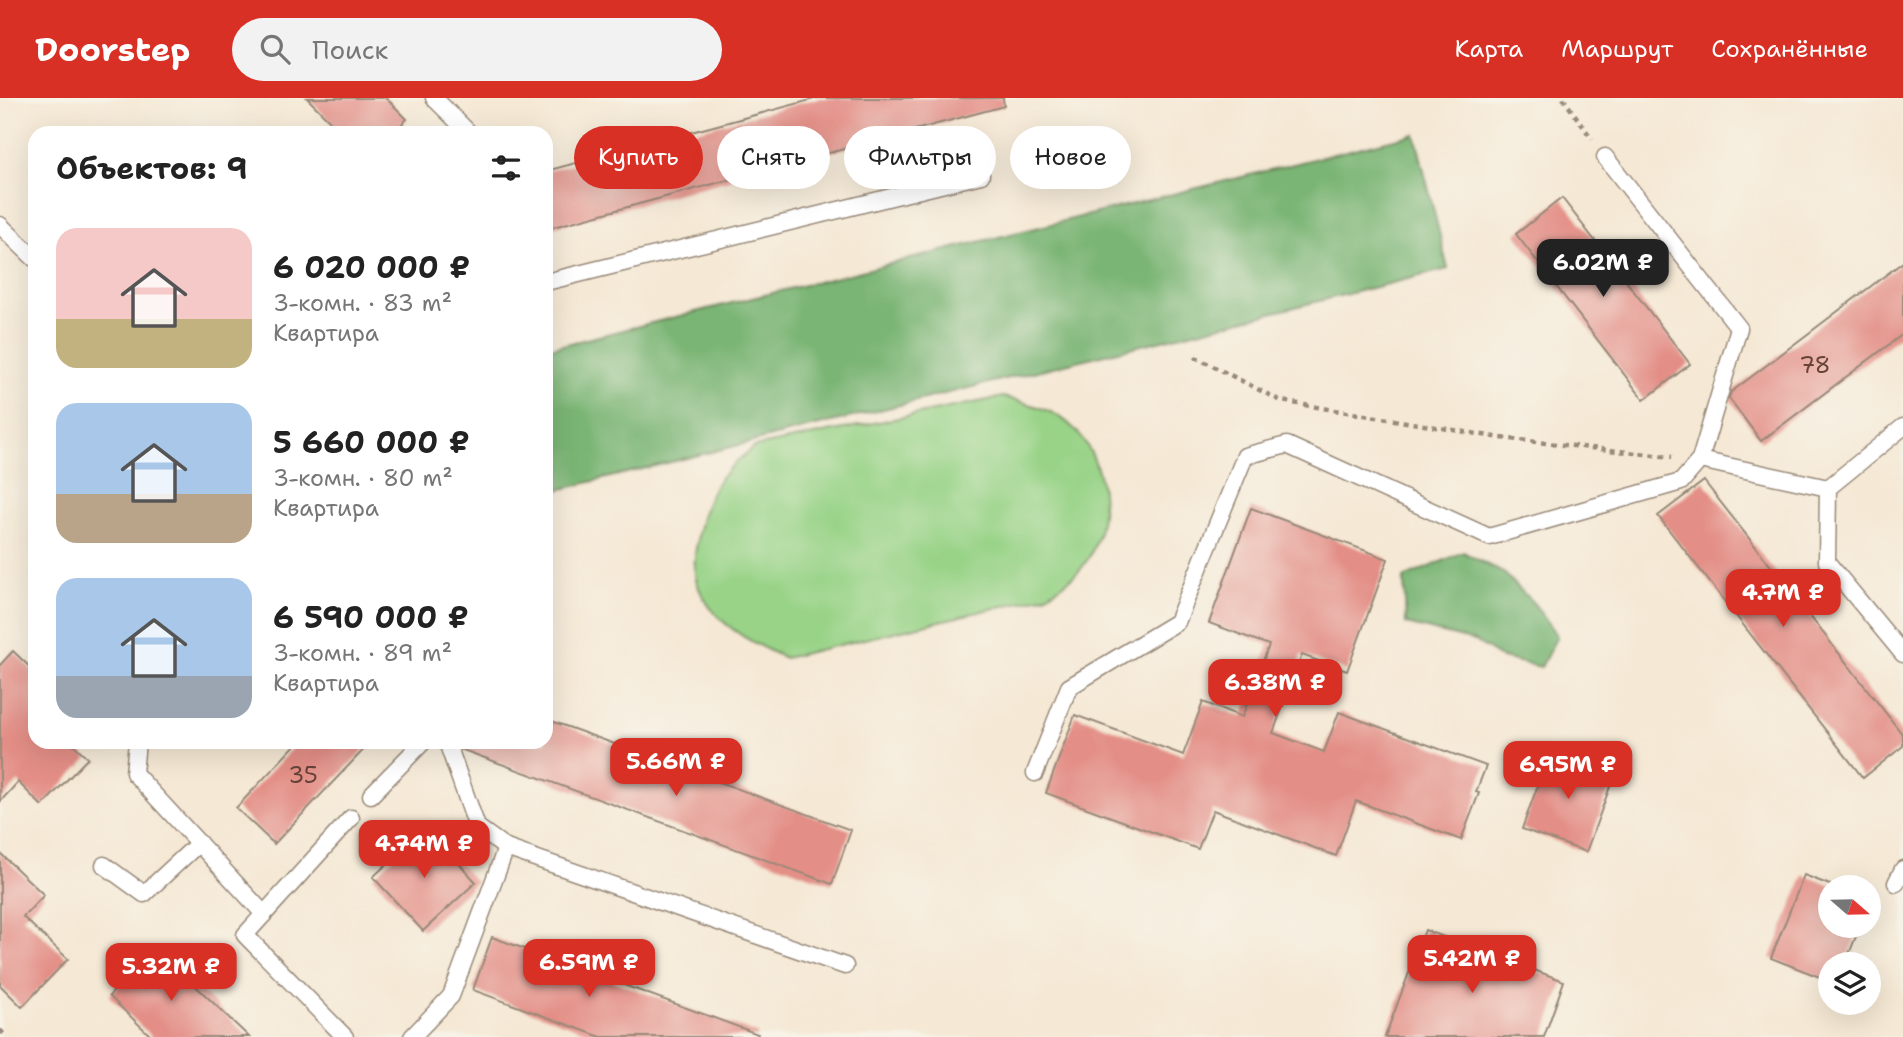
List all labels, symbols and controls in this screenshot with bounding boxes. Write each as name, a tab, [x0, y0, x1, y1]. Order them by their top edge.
search box	[232, 18, 722, 81]
text: Doorstep	[35, 27, 190, 72]
icon: search	[256, 30, 294, 68]
text: Поиск	[312, 32, 388, 67]
text: Карта	[1455, 33, 1523, 65]
text: Маршрут	[1561, 33, 1673, 65]
text: Сохранённые	[1711, 33, 1868, 65]
chip: Купить	[574, 126, 703, 189]
chip: Снять	[717, 126, 830, 189]
chip: Фильтры	[844, 126, 996, 189]
chip: Новое	[1010, 126, 1131, 189]
text: Объектов: 9	[56, 148, 248, 189]
icon: filters	[487, 149, 525, 187]
pin: 6.02M ₽	[1538, 240, 1668, 299]
text: 6 020 000 ₽	[273, 247, 470, 288]
text: 6.02M ₽	[1553, 247, 1653, 277]
icon: home	[112, 256, 196, 340]
text: 3-комн. · 83 m²	[273, 288, 452, 318]
text: Квартира	[273, 318, 379, 348]
house number: 78	[1799, 350, 1831, 380]
text: 5 660 000 ₽	[273, 422, 470, 463]
icon: home	[112, 431, 196, 515]
text: 3-комн. · 80 m²	[273, 463, 453, 493]
text: Квартира	[273, 493, 379, 523]
pin: 4.7M ₽	[1726, 570, 1840, 629]
text: 4.7M ₽	[1742, 577, 1824, 607]
text: 6 590 000 ₽	[273, 597, 469, 638]
icon: home	[112, 606, 196, 690]
text: 3-комн. · 89 m²	[273, 638, 452, 668]
pin: 6.38M ₽	[1210, 660, 1340, 719]
text: 6.38M ₽	[1224, 667, 1326, 697]
text: Квартира	[273, 668, 379, 698]
pin: 5.66M ₽	[611, 738, 741, 798]
pin: 6.95M ₽	[1503, 742, 1633, 801]
text: 5.66M ₽	[626, 746, 726, 776]
text: 6.95M ₽	[1519, 749, 1617, 779]
house number: 35	[288, 760, 318, 790]
pin: 4.74M ₽	[359, 820, 489, 880]
text: 4.74M ₽	[375, 828, 473, 858]
north arrow	[1818, 875, 1881, 938]
map controls	[1818, 875, 1881, 1015]
pin: 5.42M ₽	[1407, 936, 1537, 995]
pin: 6.59M ₽	[524, 940, 654, 999]
text: 5.42M ₽	[1423, 943, 1521, 973]
pin: 5.32M ₽	[106, 944, 236, 1003]
text: 6.59M ₽	[539, 947, 639, 977]
text: 5.32M ₽	[122, 951, 220, 981]
button: layers	[1818, 952, 1881, 1015]

